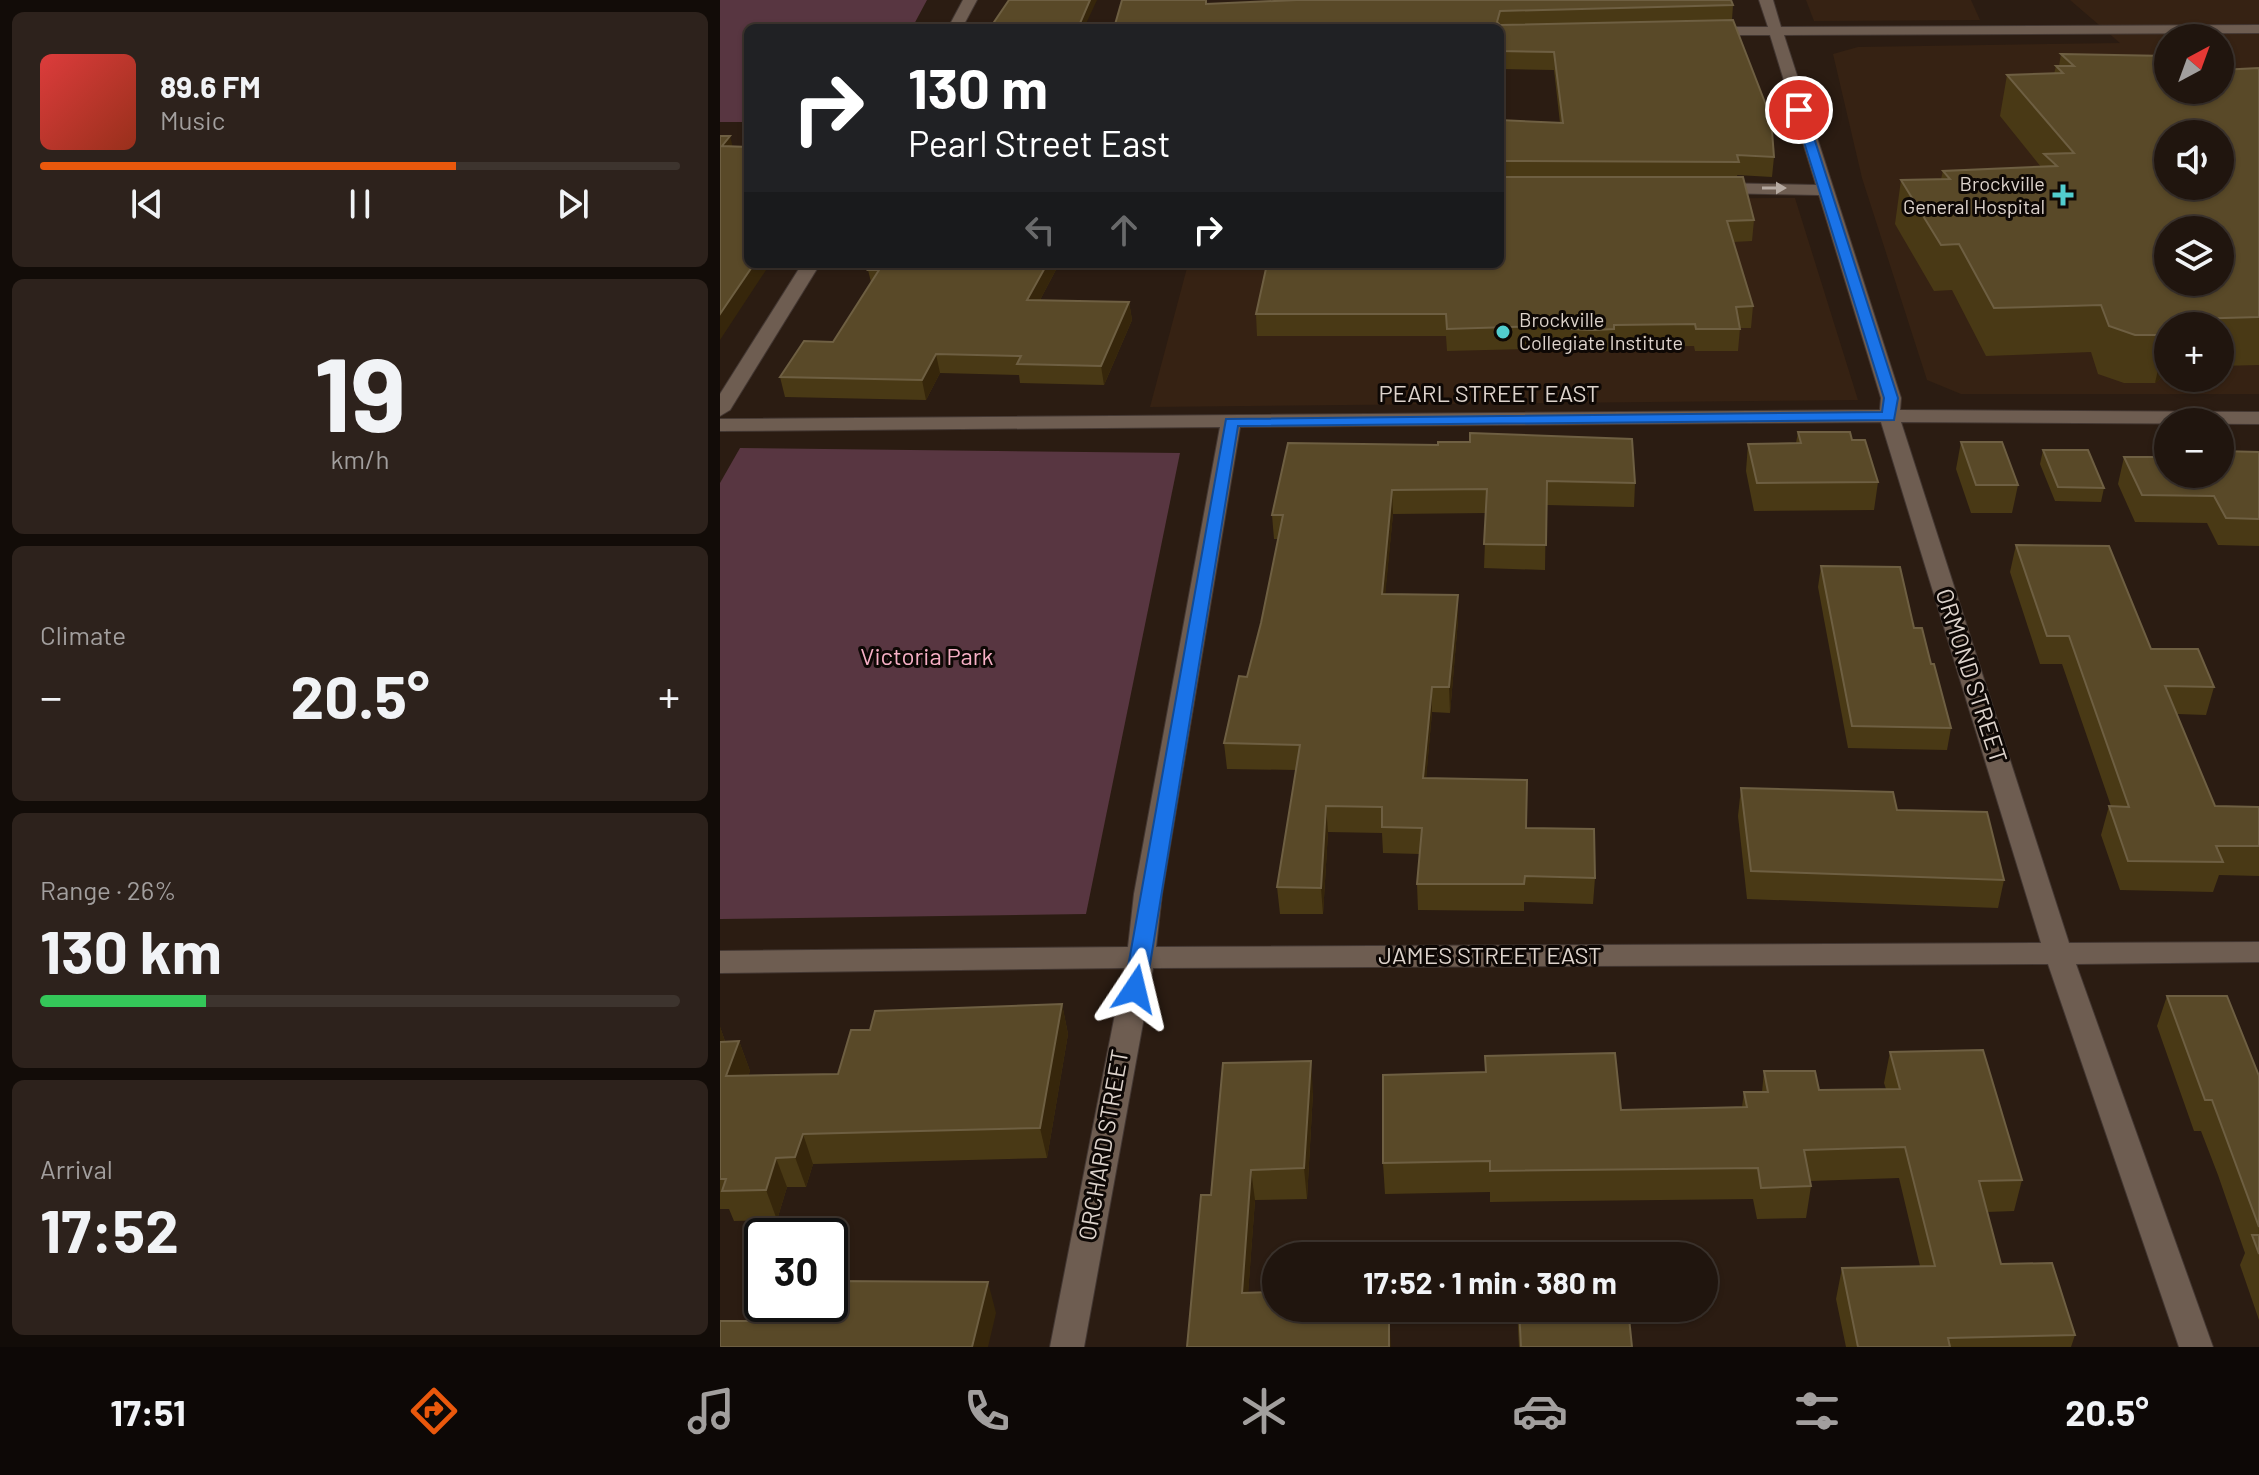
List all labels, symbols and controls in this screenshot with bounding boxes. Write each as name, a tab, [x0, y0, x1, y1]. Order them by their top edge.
north arrow	[2154, 24, 2234, 104]
map controls	[2154, 24, 2234, 488]
text: 130 m	[908, 53, 1048, 120]
icon: right	[776, 56, 880, 160]
text: 89.6 FM	[160, 68, 261, 104]
pin	[1765, 76, 1833, 144]
icon: arrive	[1777, 88, 1821, 132]
text: Music	[160, 104, 225, 135]
button: sound	[2154, 120, 2234, 200]
text: Pearl Street East	[908, 121, 1171, 164]
place label: Brockville General Hospital	[1903, 171, 2045, 218]
icon: previous	[125, 182, 169, 226]
icon: pause	[338, 182, 382, 226]
icon: next	[551, 182, 595, 226]
one-way arrow	[1762, 182, 1787, 194]
marker: Brockville General Hospital	[2052, 184, 2074, 206]
icon: left	[1018, 208, 1062, 252]
icon: ahead	[1102, 208, 1146, 252]
icon: right	[1186, 208, 1230, 252]
button: layers	[2154, 216, 2234, 296]
place label: Brockville Collegiate Institute	[1519, 307, 1683, 354]
button: +	[2154, 312, 2234, 392]
marker: Brockville Collegiate Institute	[1494, 323, 1512, 341]
text: 19	[314, 328, 406, 453]
street label: PEARL STREET EAST	[1378, 378, 1600, 407]
button: −	[2154, 408, 2234, 488]
text: km/h	[331, 443, 389, 474]
street label: ORMOND STREET	[1931, 585, 2014, 766]
text: Climate	[40, 619, 126, 650]
park label: Victoria Park	[860, 641, 994, 670]
text: 20.5°	[291, 659, 429, 731]
text: −	[40, 669, 62, 722]
text: +	[658, 669, 680, 722]
text: Range · 26%	[40, 874, 176, 905]
text: 130 km	[40, 914, 222, 986]
street label: JAMES STREET EAST	[1378, 940, 1602, 969]
position arrow	[1093, 947, 1177, 1031]
street label: ORCHARD STREET	[1071, 1047, 1134, 1243]
text: Arrival	[40, 1153, 113, 1184]
text: 17:52	[40, 1193, 179, 1265]
speed limit sign: 30	[744, 1218, 848, 1322]
text: 17:52 · 1 min · 380 m	[1363, 1264, 1617, 1300]
icon: directions	[406, 1383, 462, 1439]
icon: music	[683, 1383, 739, 1439]
icon: phone	[959, 1383, 1015, 1439]
icon: climate	[1236, 1383, 1292, 1439]
icon: car	[1512, 1383, 1568, 1439]
icon: filters	[1789, 1383, 1845, 1439]
text: 17:51	[110, 1390, 186, 1433]
text: 20.5°	[2065, 1390, 2149, 1433]

